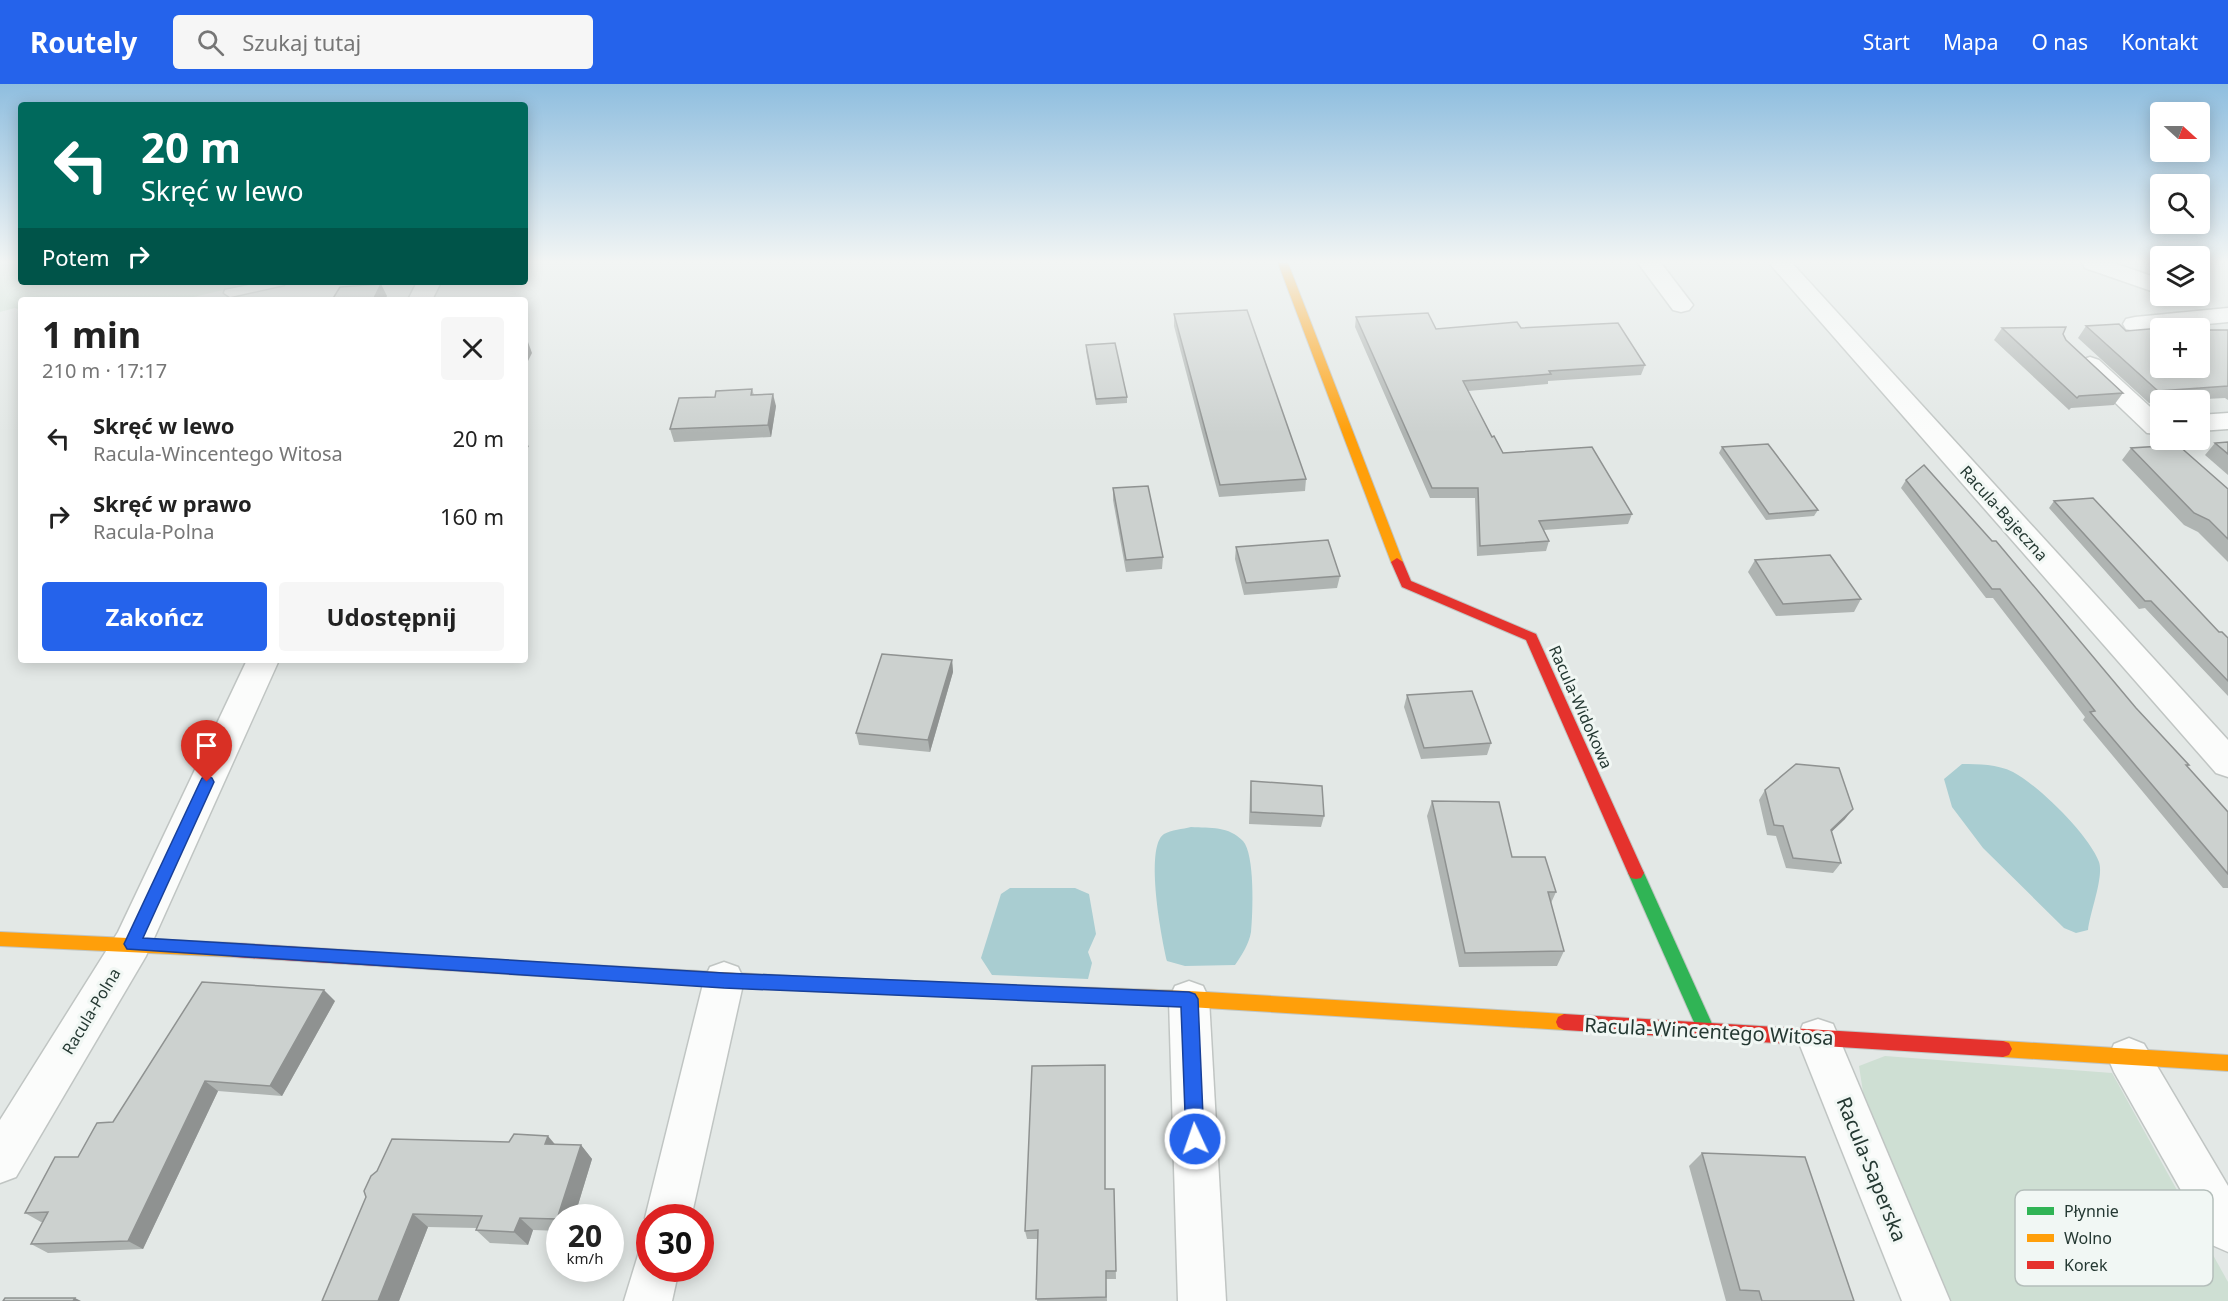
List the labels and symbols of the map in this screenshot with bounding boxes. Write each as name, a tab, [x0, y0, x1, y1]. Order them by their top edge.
north arrow	[2150, 102, 2210, 162]
street label: Racula-Bajeczna	[1955, 461, 2053, 565]
street label: Racula-Widokowa	[1544, 642, 1618, 772]
pin	[181, 720, 232, 782]
street label: Racula-Polna	[57, 964, 125, 1058]
street label: Racula-Wincentego Witosa	[1584, 1011, 1834, 1051]
street label: Racula-Saperska	[1831, 1093, 1913, 1245]
position arrow	[1163, 1107, 1227, 1171]
legend	[2015, 1190, 2213, 1286]
text: Płynnie	[2064, 1200, 2119, 1222]
speed limit sign: 30	[636, 1204, 714, 1282]
text: Wolno	[2064, 1227, 2112, 1249]
text: Korek	[2064, 1254, 2108, 1276]

